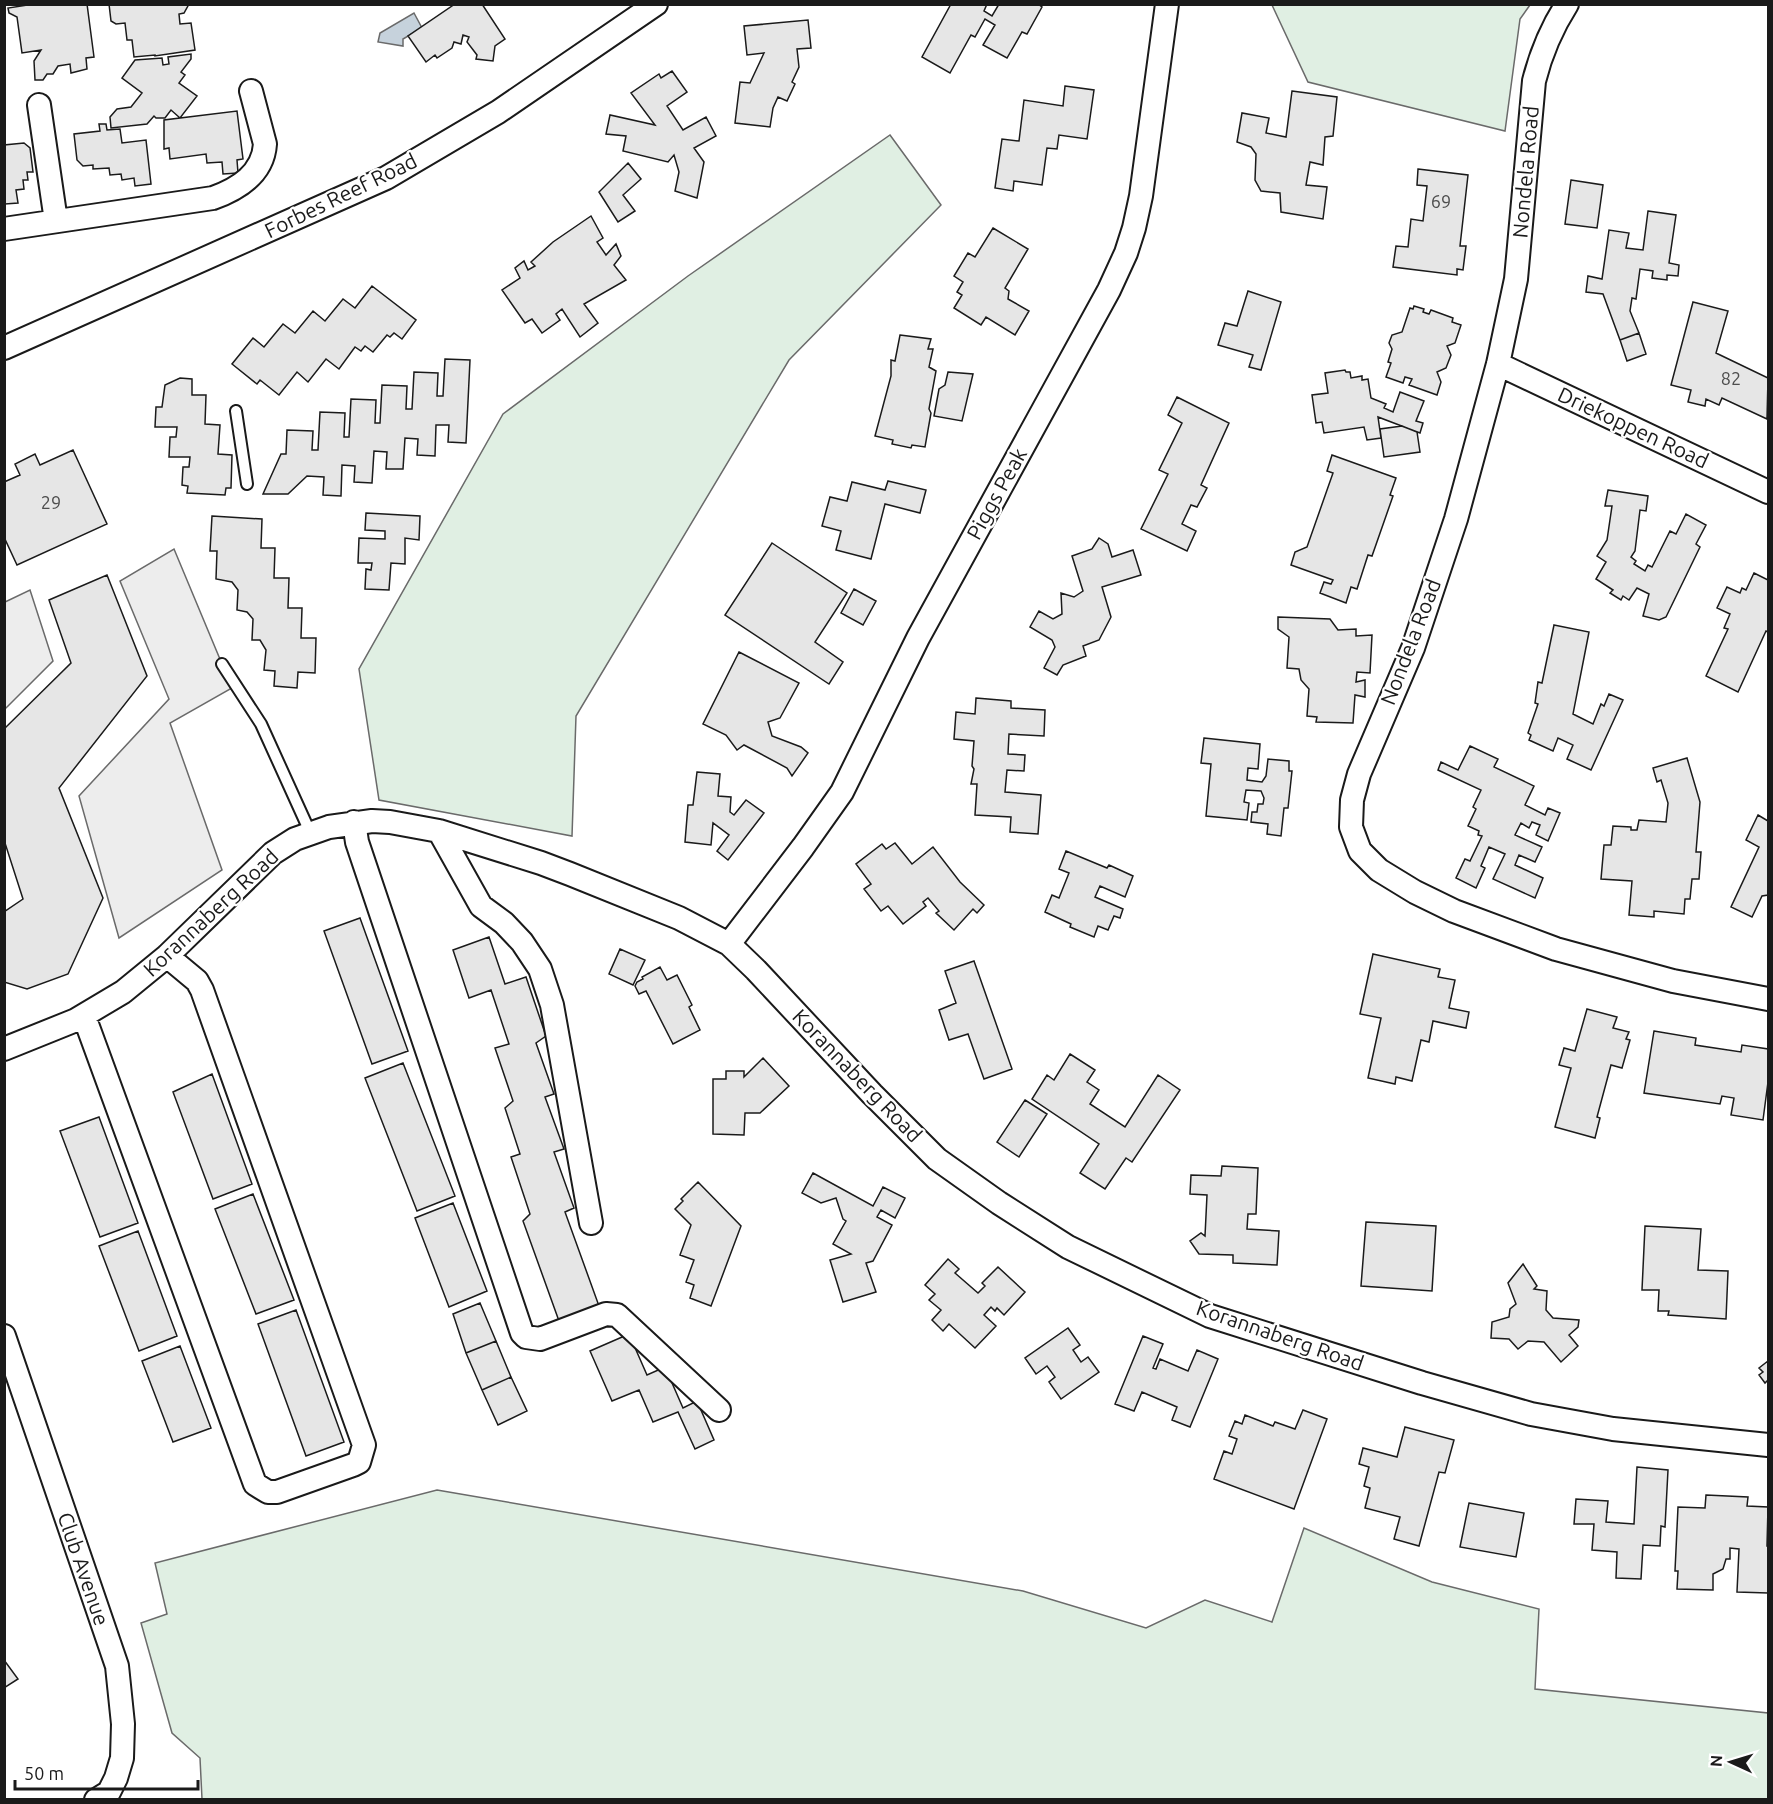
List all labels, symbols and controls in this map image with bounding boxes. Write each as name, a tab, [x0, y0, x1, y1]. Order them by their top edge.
street label: Nondela Road	[1507, 105, 1543, 239]
street label: Forbes Reef Road	[260, 148, 421, 242]
house number: 69	[1431, 191, 1451, 211]
house number: 82	[1721, 368, 1741, 388]
street label: Driekoppen Road	[1554, 382, 1713, 472]
street label: Piggs Peak	[961, 443, 1031, 543]
house number: 29	[41, 492, 61, 512]
street label: Nondela Road	[1375, 575, 1445, 708]
street label: Korannaberg Road	[138, 844, 283, 981]
street label: Korannaberg Road	[788, 1004, 927, 1147]
street label: Korannaberg Road	[1193, 1295, 1367, 1375]
street label: Club Avenue	[53, 1509, 115, 1628]
north arrow	[1701, 1732, 1761, 1792]
scale bar	[15, 1753, 198, 1791]
text: N	[1707, 1754, 1725, 1768]
text: 50 m	[24, 1763, 64, 1783]

